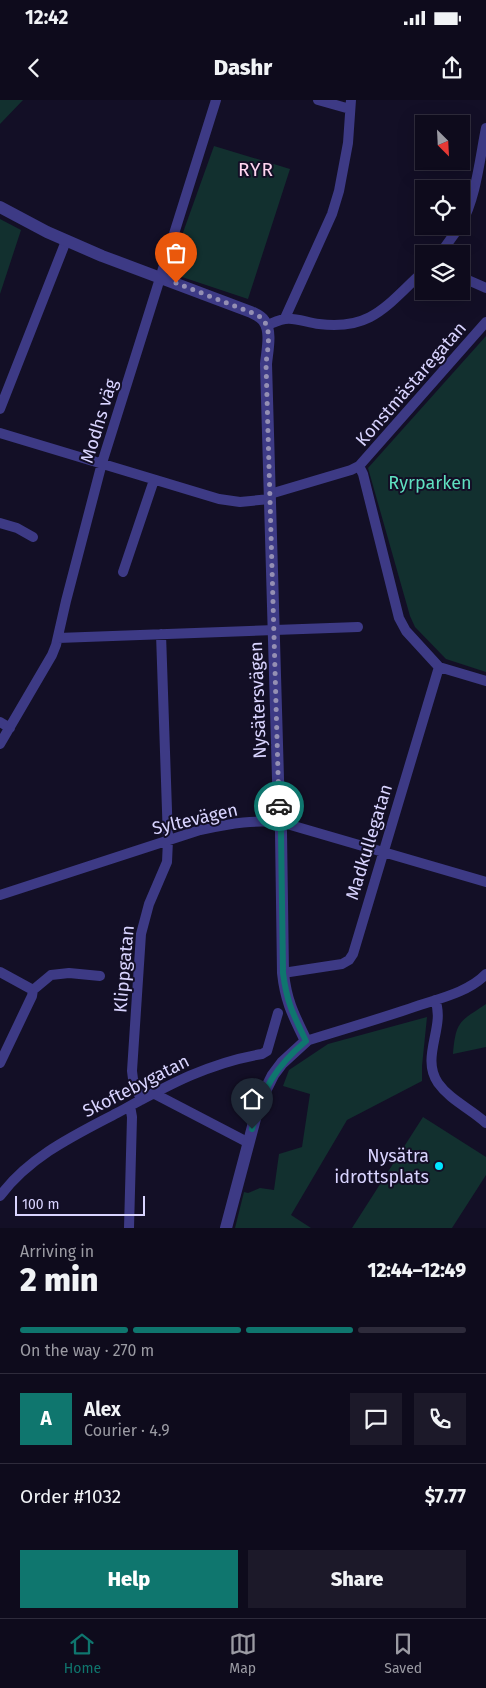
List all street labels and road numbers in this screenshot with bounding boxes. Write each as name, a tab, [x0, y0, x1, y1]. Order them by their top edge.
street label: Konstmästaregatan	[351, 317, 471, 451]
street label: Modhs väg	[76, 376, 122, 466]
street label: Nysätersvägen	[245, 641, 271, 759]
street label: Madkullegatan	[341, 781, 397, 903]
street label: Syltevägen	[150, 798, 240, 840]
street label: Klippgatan	[109, 924, 139, 1014]
street label: Skoftebygatan	[79, 1050, 193, 1122]

